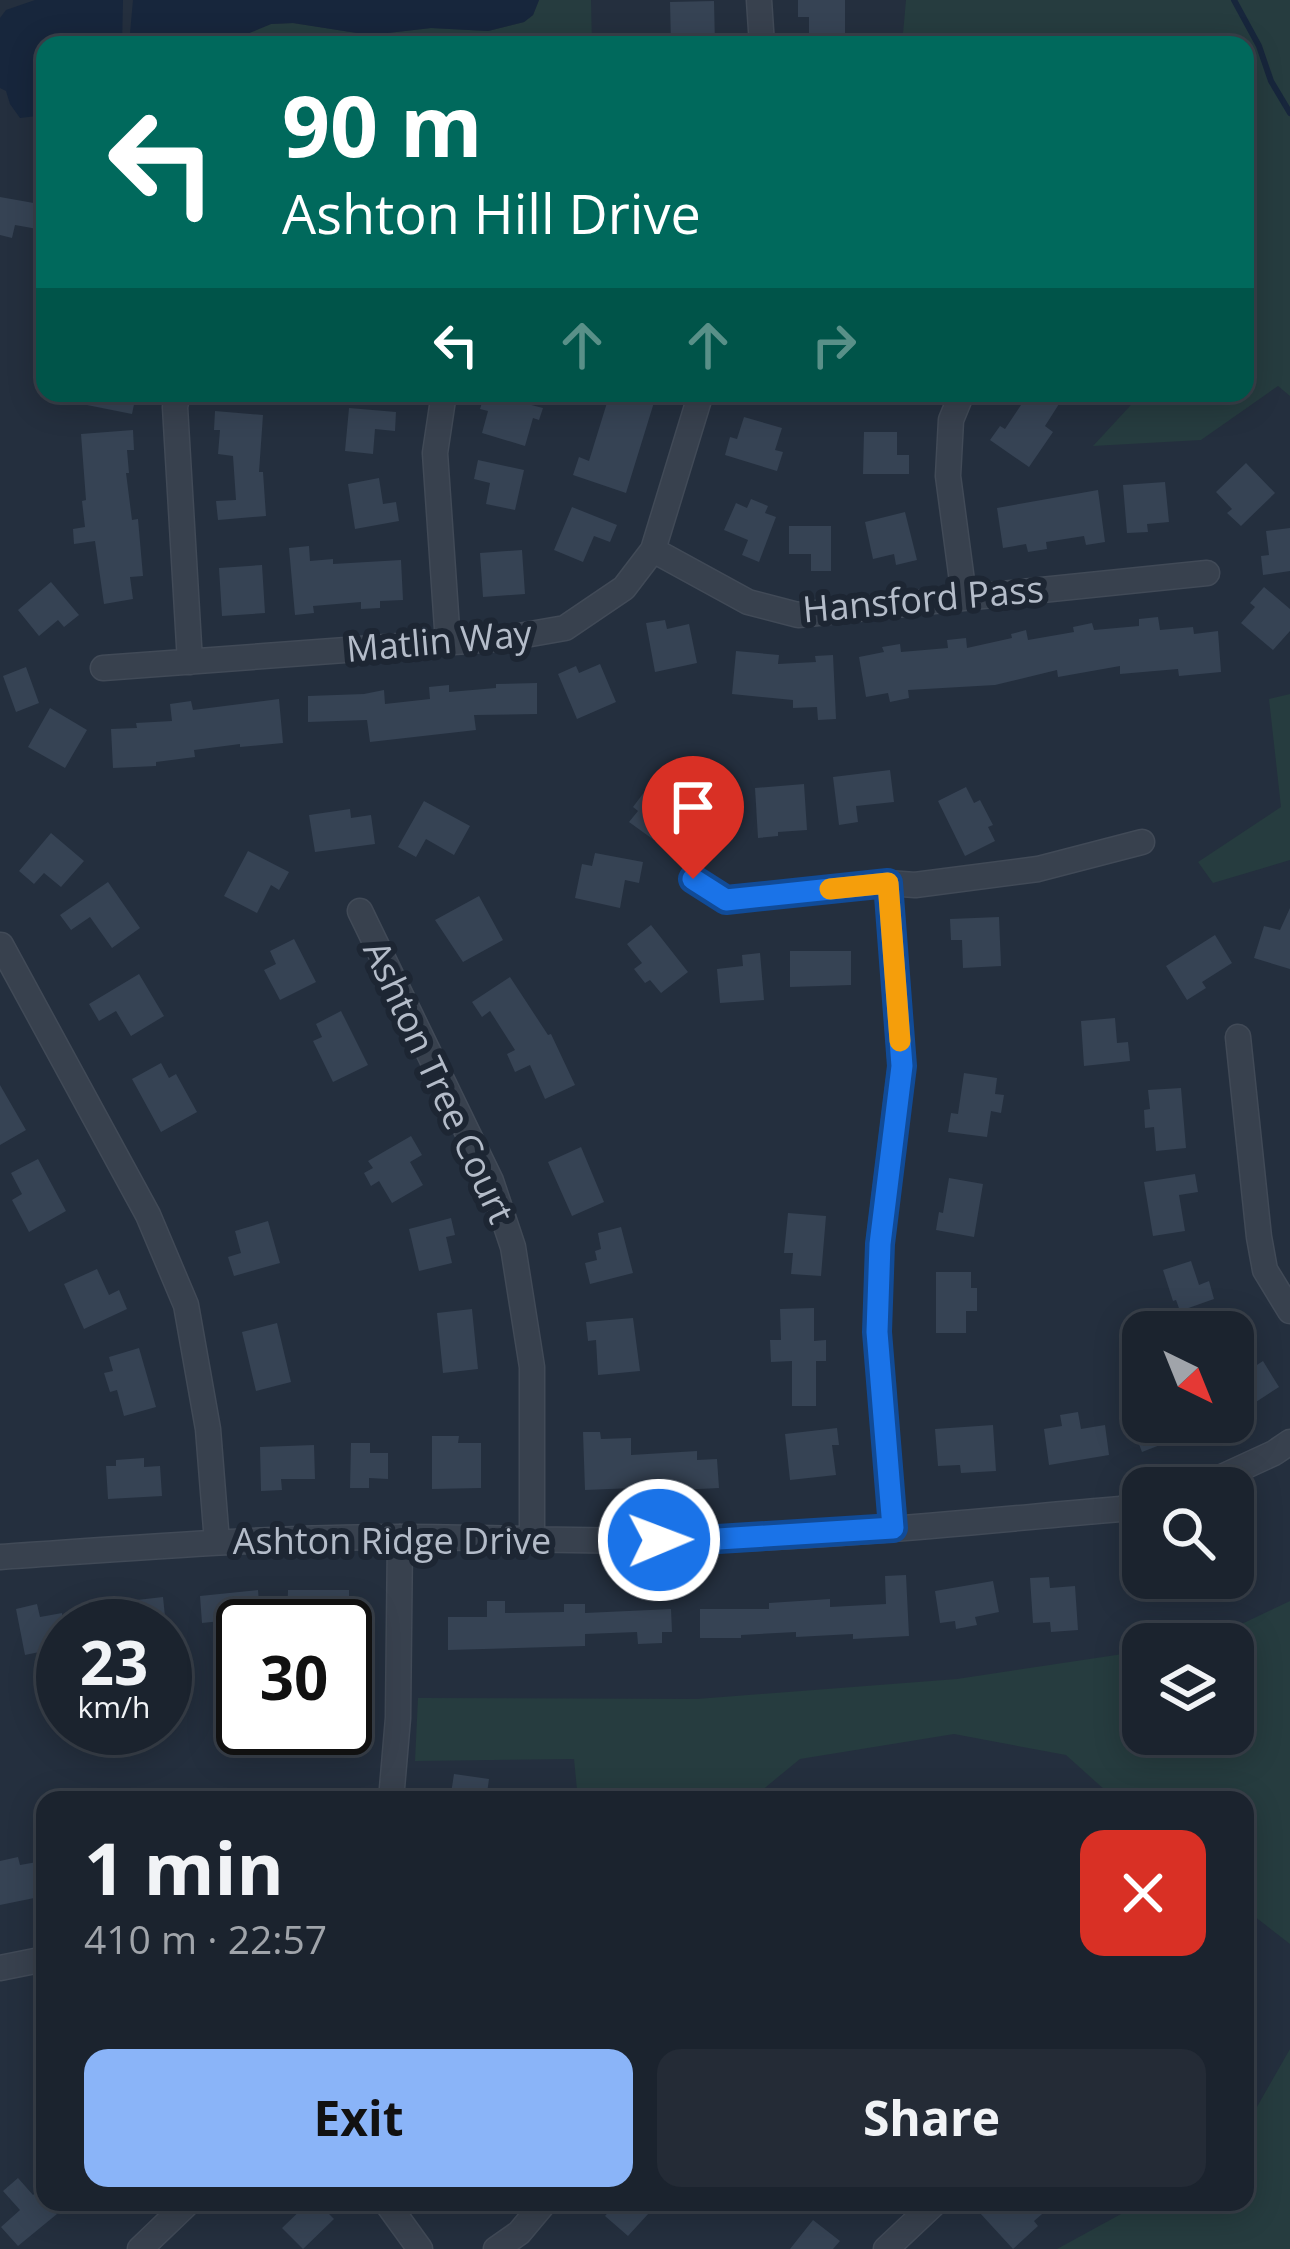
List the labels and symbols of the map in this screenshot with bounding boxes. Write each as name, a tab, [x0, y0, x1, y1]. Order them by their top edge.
street label: Hansford Pass	[800, 564, 1045, 633]
street label: Matlin Way	[344, 608, 535, 673]
pin	[642, 756, 744, 879]
street label: Ashton Tree Court	[353, 933, 526, 1231]
north arrow	[1122, 1311, 1254, 1443]
position arrow	[596, 1477, 722, 1603]
street label: Ashton Ridge Drive	[233, 1516, 551, 1565]
speed limit sign: 30	[216, 1599, 372, 1755]

